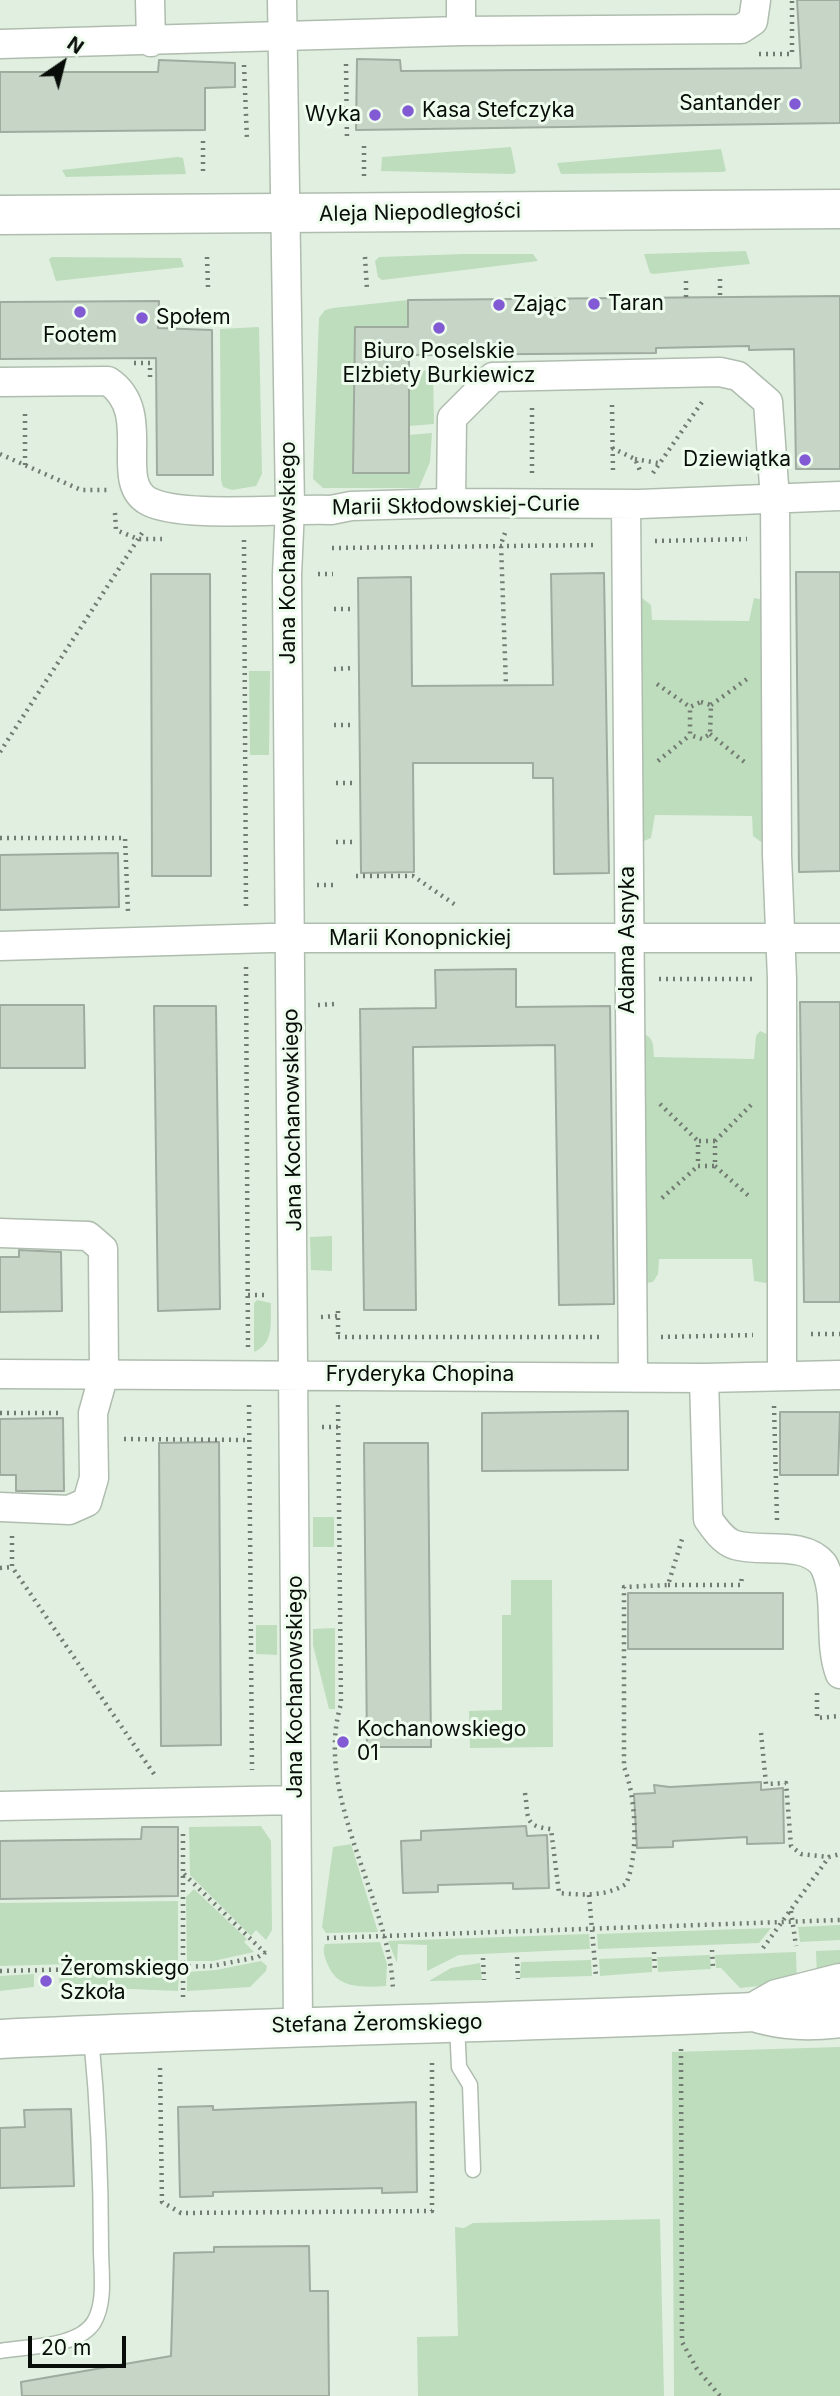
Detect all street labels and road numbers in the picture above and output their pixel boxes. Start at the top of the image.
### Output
street label: Aleja Niepodległości [319,199,521,227]
street label: Jana Kochanowskiego [276,441,302,665]
street label: Marii Skłodowskiej-Curie [332,491,580,521]
street label: Adama Asnyka [615,866,641,1014]
street label: Marii Konopnickiej [329,926,511,952]
street label: Jana Kochanowskiego [278,1008,308,1232]
street label: Fryderyka Chopina [326,1362,514,1388]
street label: Jana Kochanowskiego [283,1575,309,1799]
street label: Stefana Żeromskiego [271,2010,483,2038]

